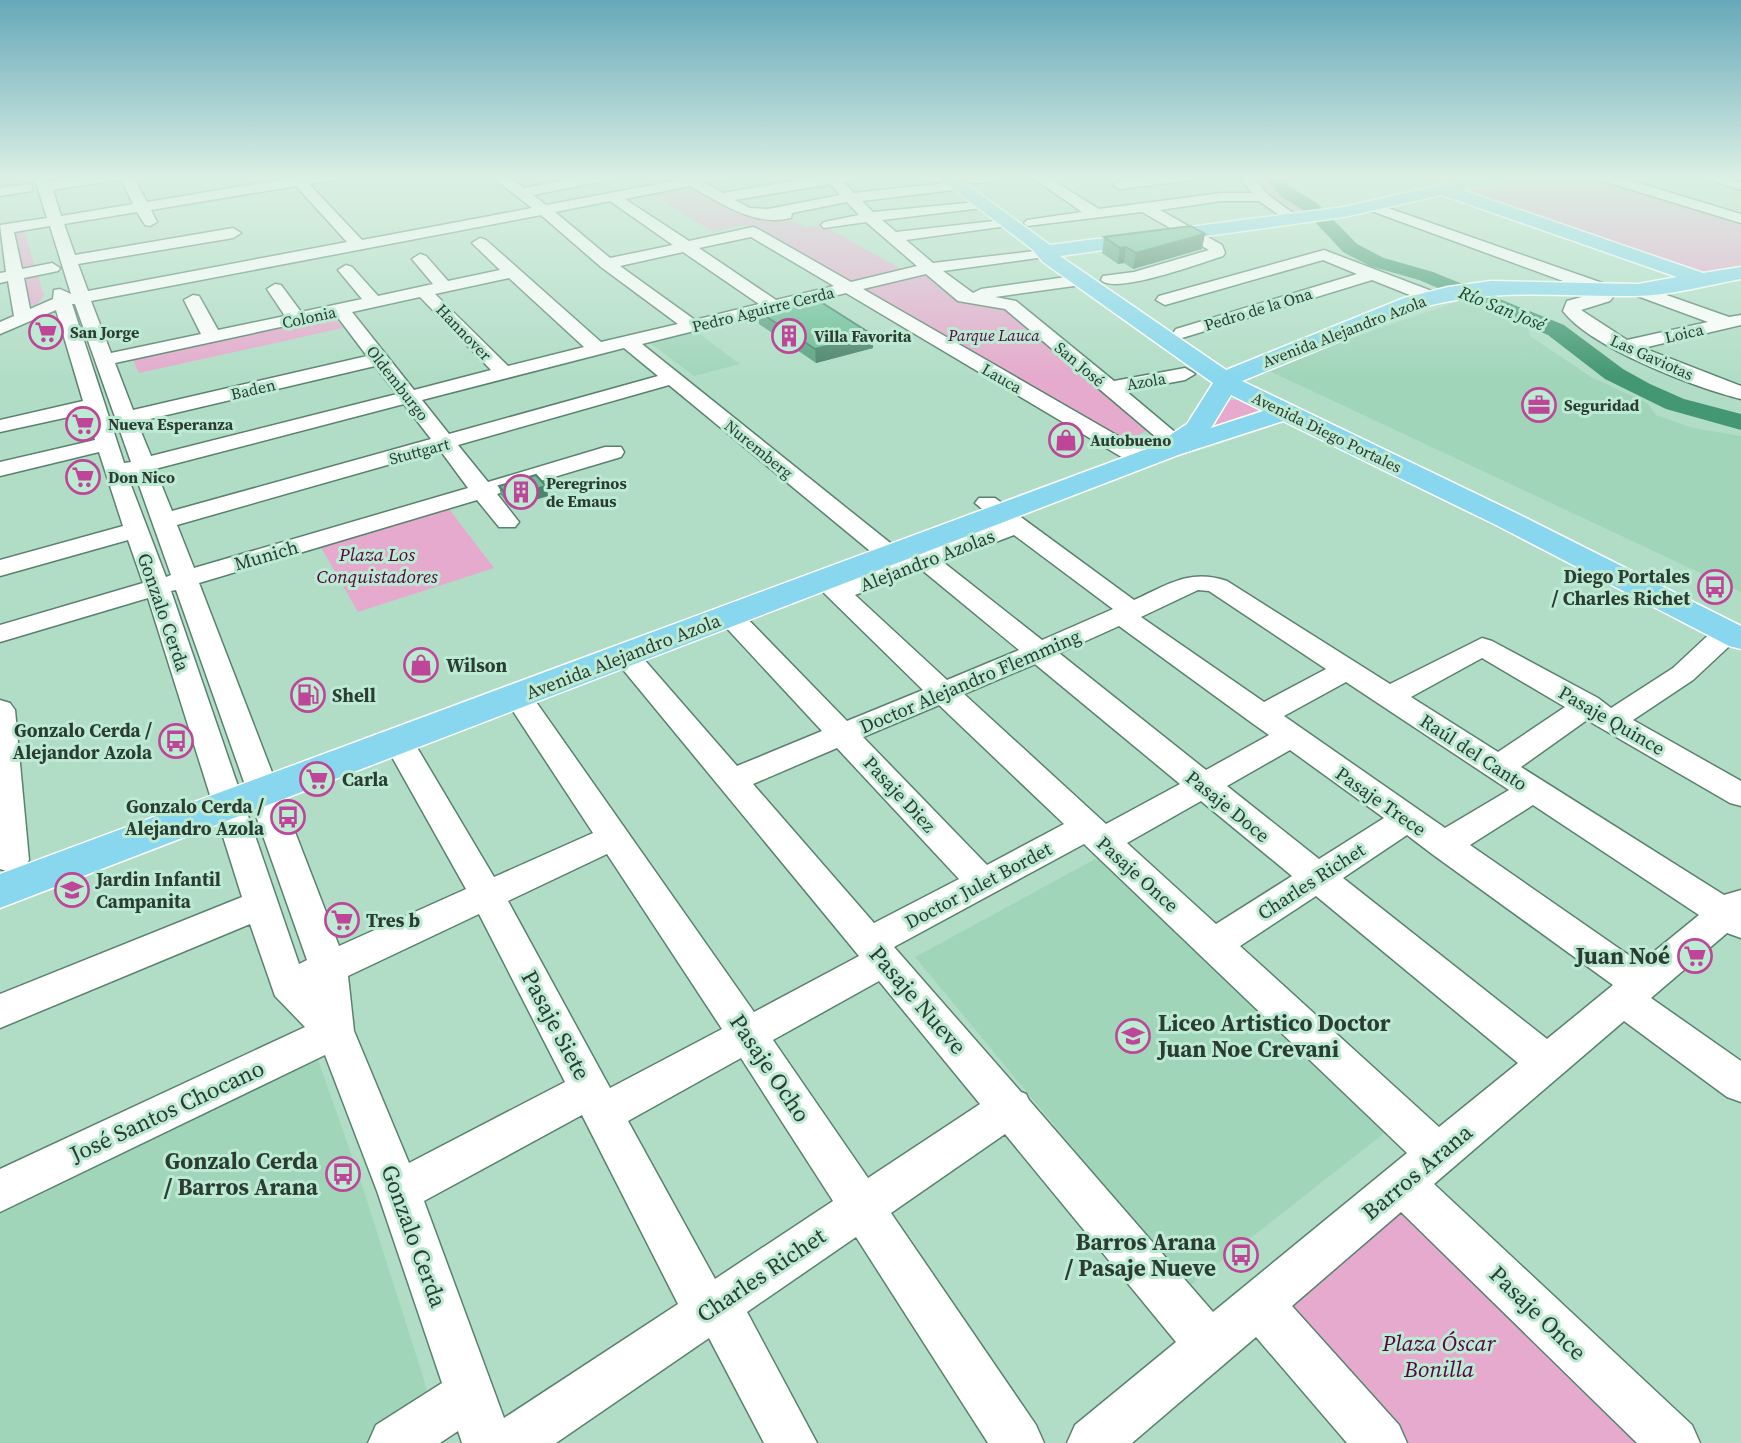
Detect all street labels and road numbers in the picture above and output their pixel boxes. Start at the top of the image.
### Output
street label: Pedro Aguirre Cerda [690,281,837,337]
street label: Pedro de la Ona [1201,282,1316,336]
street label: Avenida Alejandro Azola [1259,289,1430,372]
street label: Hannover [431,299,497,365]
street label: Colonia [280,300,339,333]
street label: Loica [1663,318,1706,348]
street label: Las Gaviotas [1607,329,1697,385]
street label: San José [1050,337,1110,391]
street label: Oldemburgo [362,341,434,425]
street label: Lauca [978,358,1027,399]
street label: Azola [1125,367,1168,395]
street label: Baden [229,373,278,405]
street label: Avenida Diego Portales [1249,386,1406,478]
street label: Nuremberg [720,415,798,483]
street label: Stuttgart [386,432,452,470]
street label: Alejandro Azolas [856,522,998,598]
street label: Munich [231,533,301,577]
street label: Gonzalo Cerda [132,549,197,675]
street label: Avenida Alejandro Azola [522,607,724,705]
street label: Doctor Alejandro Flemming [856,623,1085,739]
street label: Pasaje Quince [1554,679,1670,761]
street label: Raúl del Canto [1415,708,1533,796]
street label: Pasaje Diez [858,750,942,838]
street label: Pasaje Trece [1330,760,1432,842]
street label: Pasaje Doce [1181,764,1275,848]
street label: Pasaje Once [1091,830,1185,918]
street label: Doctor Julet Bordet [900,835,1057,935]
street label: Charles Richet [1252,836,1370,925]
street label: Pasaje Nueve [862,939,974,1061]
street label: Pasaje Siete [514,965,598,1085]
street label: Pasaje Ocho [722,1008,818,1128]
street label: José Santos Chocano [64,1052,269,1170]
street label: Barros Arana [1355,1116,1479,1228]
street label: Gonzalo Cerda [373,1160,455,1312]
street label: Charles Richet [690,1220,832,1330]
street label: Pasaje Once [1482,1259,1594,1367]

